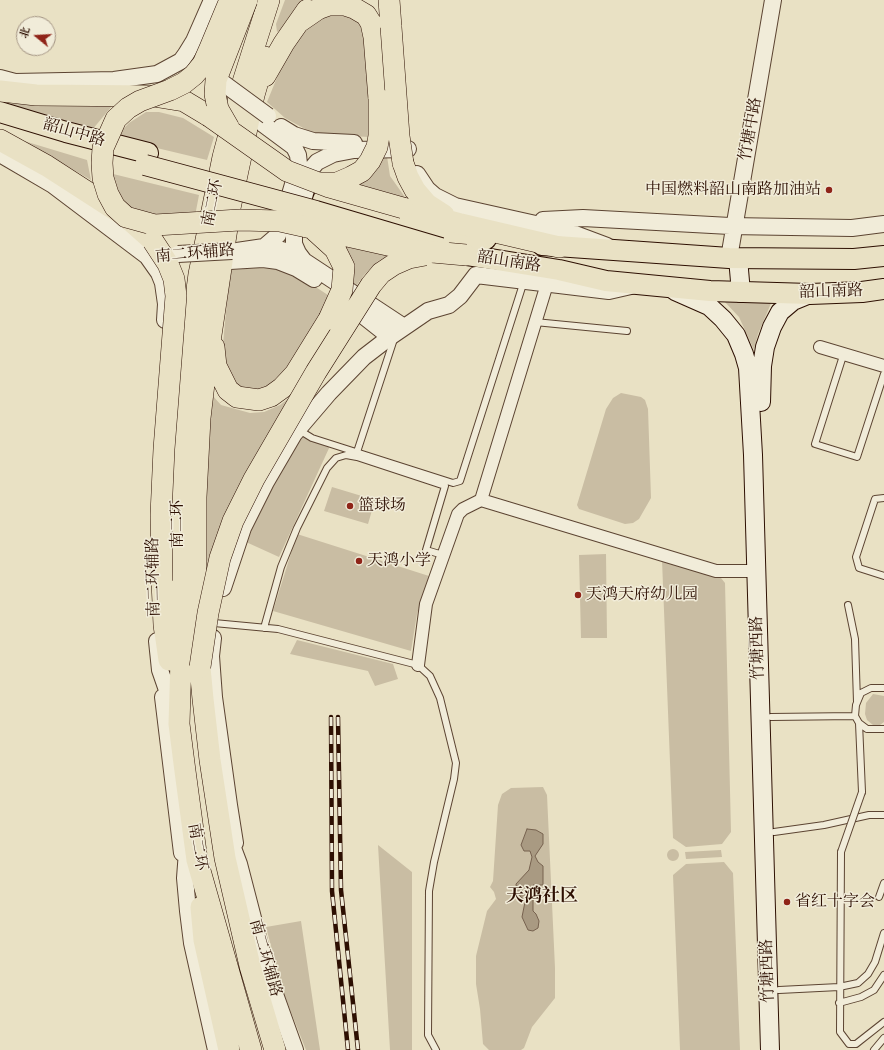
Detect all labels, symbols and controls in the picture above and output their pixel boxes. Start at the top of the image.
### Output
north arrow [16,16,56,56]
text: 北 [17,25,33,40]
street label: 竹塘中路 [736,96,766,162]
street label: 韶山中路 [41,115,107,151]
street label: 南二环 [199,178,227,228]
place label: 中国燃料韶山南路加油站 [645,180,821,200]
marker: 中国燃料韶山南路加油站 [824,185,834,195]
street label: 南二环辅路 [154,241,236,267]
street label: 韶山南路 [476,248,542,276]
street label: 韶山南路 [799,281,863,303]
place label: 篮球场 [358,496,406,516]
street label: 南二环 [168,500,188,548]
marker: 篮球场 [345,501,355,511]
street label: 南二环辅路 [144,537,164,617]
place label: 天鸿小学 [367,551,431,571]
marker: 天鸿小学 [354,556,364,566]
place label: 天鸿天府幼儿园 [586,585,698,605]
marker: 天鸿天府幼儿园 [573,590,583,600]
street label: 竹塘西路 [747,616,769,680]
street label: 南二环 [183,822,211,872]
district label: 天鸿社区 [506,886,578,908]
place label: 省红十字会 [795,892,875,912]
marker: 省红十字会 [782,897,792,907]
street label: 南二环辅路 [245,917,285,999]
street label: 竹塘西路 [757,939,779,1003]

